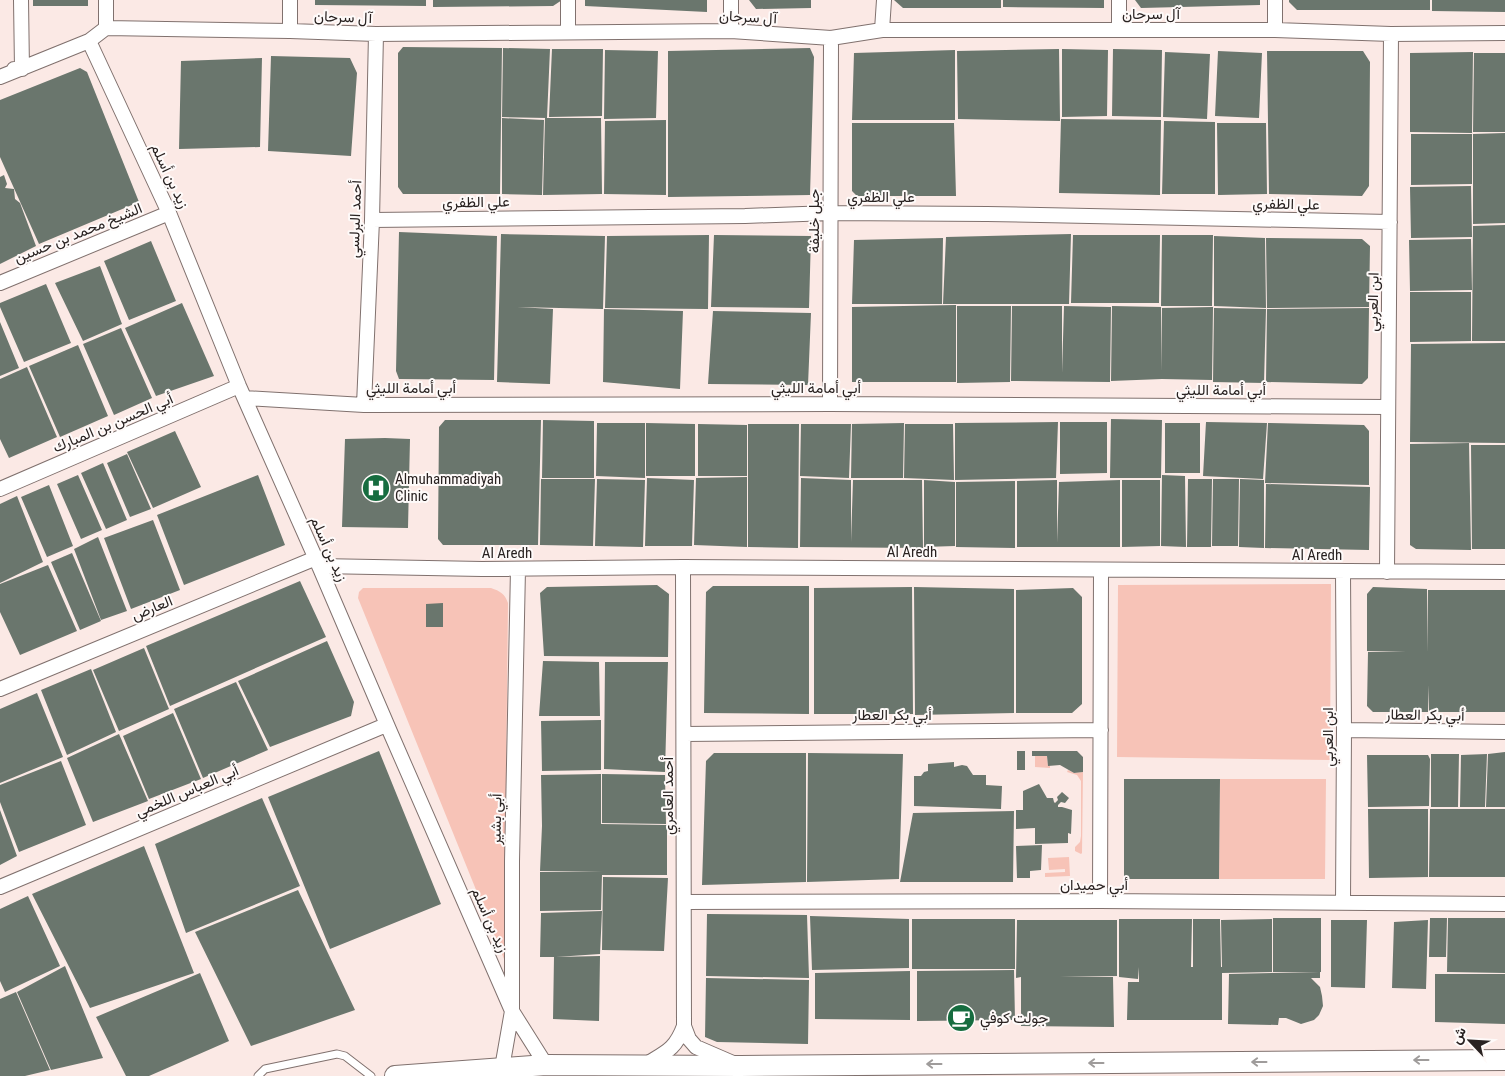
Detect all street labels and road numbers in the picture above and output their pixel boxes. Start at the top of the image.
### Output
street label: آل سرحان [1122,5,1182,23]
street label: آل سرحان [719,6,779,28]
street label: آل سرحان [314,7,374,27]
street label: زيد بن أسلم [146,141,193,212]
street label: أحمد البرلسي [345,179,369,258]
street label: علي الظفري [847,188,915,210]
street label: جبل خليفة [805,189,823,253]
street label: علي الظفري [442,192,510,216]
street label: علي الظفري [1252,194,1320,218]
street label: الشيخ محمد بن حسين [11,199,146,269]
street label: ابن العربي [1363,272,1387,332]
street label: أبي أمامة الليثي [366,379,457,401]
street label: أبي أمامة الليثي [771,379,862,401]
street label: أبي أمامة الليثي [1176,381,1267,403]
street label: أبي الحسن بن المبارك [50,389,178,460]
street label: زيد بن أسلم [306,514,351,585]
street label: Al Aredh [887,543,937,561]
street label: Al Aredh [482,544,532,562]
street label: Al Aredh [1292,546,1342,564]
street label: العارض [129,592,176,625]
street label: أبي بكر العطار [1384,705,1465,729]
street label: أبي بكر العطار [851,706,932,728]
street label: ابن العربي [1319,707,1341,767]
street label: أحمد العامري [659,756,681,835]
street label: أبي العباس اللخمي [133,761,243,825]
street label: أبي بشير [487,793,509,846]
street label: أبي حميدان [1060,876,1129,898]
street label: زيد بن أسلم [467,885,512,956]

